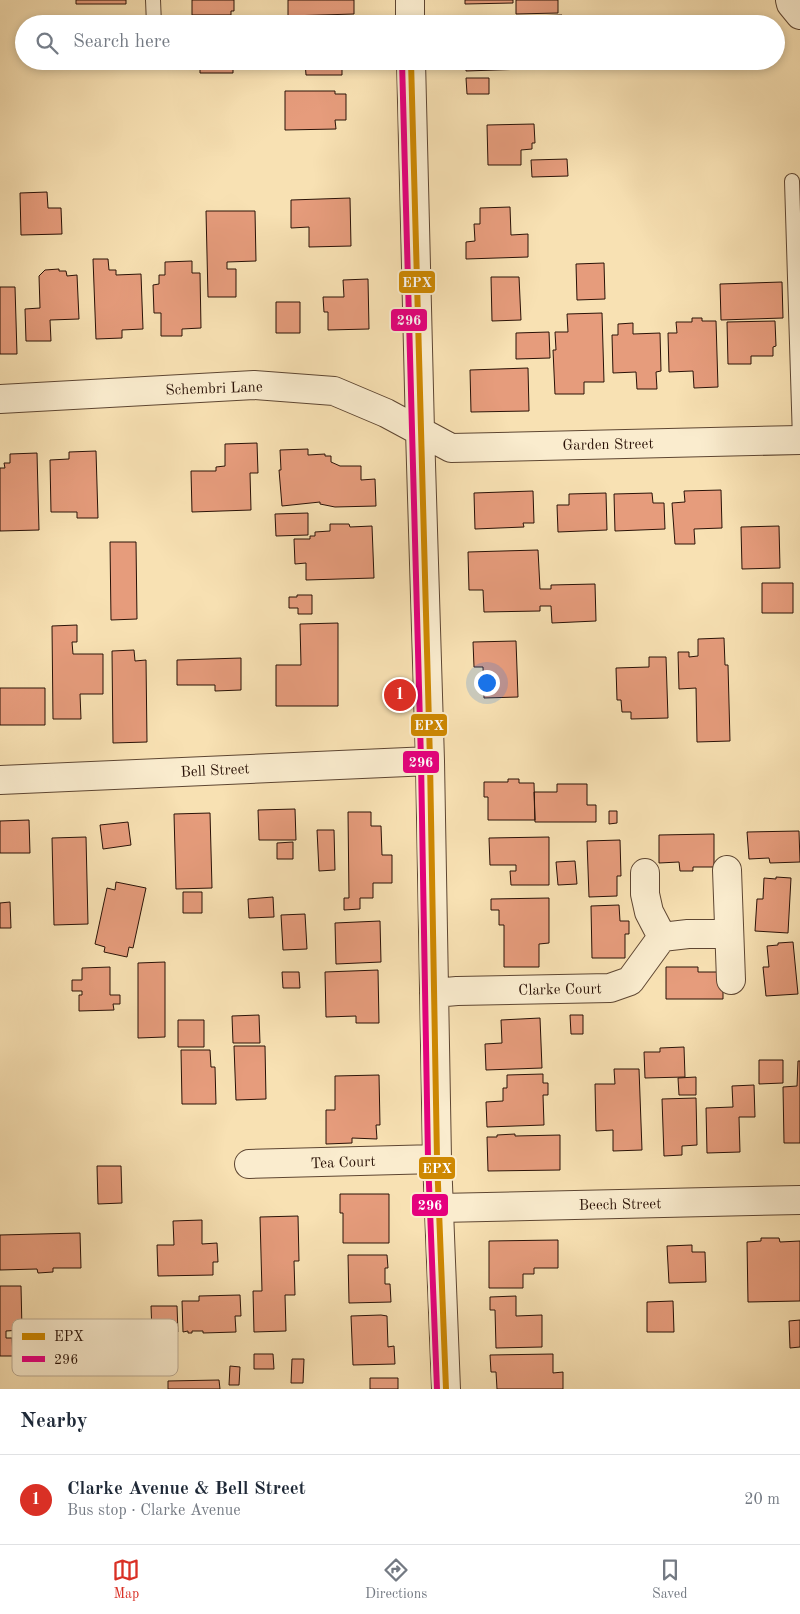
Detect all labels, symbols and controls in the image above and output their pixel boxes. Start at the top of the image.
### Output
search box [15,15,785,70]
icon: search [33,29,61,57]
text: Search here [73,33,170,52]
line badge: EPX [398,270,436,294]
text: EPX [402,276,432,290]
line badge: 296 [390,308,428,332]
text: 296 [397,314,421,328]
street label: Schembri Lane [165,380,263,399]
street label: Garden Street [562,437,654,454]
your location [474,670,500,696]
pin: 1 [384,676,416,714]
line badge: EPX [410,713,448,737]
text: EPX [414,719,444,733]
line badge: 296 [402,750,440,774]
text: 296 [409,756,433,770]
street label: Bell Street [180,762,250,781]
street label: Clarke Court [518,982,602,999]
street label: Tea Court [310,1155,376,1172]
line badge: EPX [418,1156,456,1180]
text: EPX [422,1162,452,1176]
line badge: 296 [411,1193,449,1217]
street label: Beech Street [578,1197,662,1214]
text: 296 [418,1199,442,1213]
legend [12,1319,178,1376]
text: EPX [54,1330,84,1344]
text: 296 [54,1353,78,1367]
text: Nearby [20,1411,88,1432]
text: Clarke Avenue & Bell Street [67,1480,306,1499]
text: 1 [31,1492,41,1508]
text: 20 m [744,1492,780,1508]
text: Bus stop · Clarke Avenue [67,1503,241,1519]
tab: Map [112,1556,140,1603]
tab: Directions [365,1556,427,1603]
tab: Saved [652,1556,688,1603]

